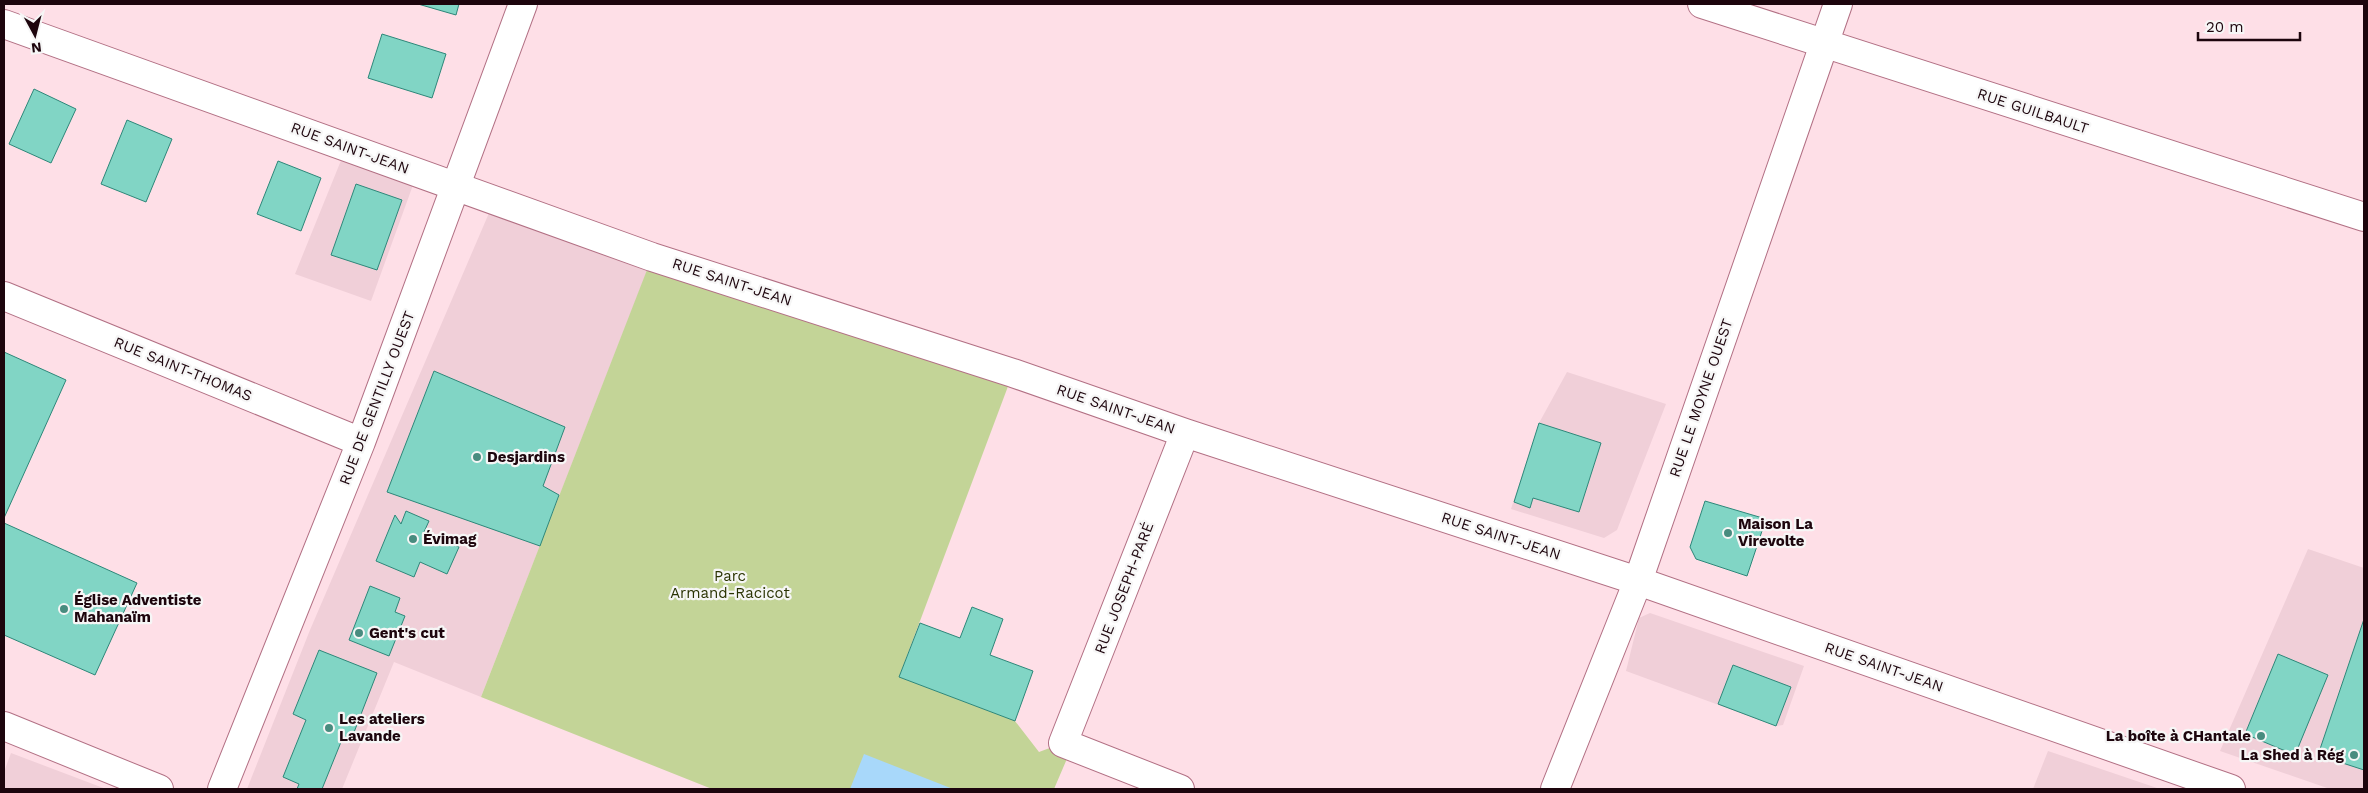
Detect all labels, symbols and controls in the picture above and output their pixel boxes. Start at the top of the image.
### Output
north arrow [10,10,60,60]
scale bar [2198,10,2300,42]
text: 20 m [2206,18,2244,36]
text: N [30,39,43,56]
street label: RUE GUILBAULT [1975,85,2091,137]
street label: RUE SAINT-JEAN [288,118,412,178]
street label: RUE SAINT-JEAN [670,254,794,310]
street label: RUE DE GENTILLY OUEST [336,309,418,487]
street label: RUE LE MOYNE OUEST [1665,316,1737,480]
street label: RUE SAINT-THOMAS [111,333,255,405]
street label: RUE SAINT-JEAN [1054,380,1178,438]
place label: Desjardins [487,448,565,466]
marker: Desjardins [471,451,483,463]
street label: RUE SAINT-JEAN [1439,508,1563,564]
place label: Maison La Virevolte [1738,515,1813,550]
street label: RUE JOSEPH-PARÉ [1091,520,1157,656]
marker: Maison La Virevolte [1722,527,1734,539]
place label: Évimag [423,530,477,548]
marker: Évimag [407,533,419,545]
park label: Parc Armand-Racicot [670,567,790,602]
place label: Église Adventiste Mahanaïm [74,591,202,626]
marker: Église Adventiste Mahanaïm [58,603,70,615]
place label: Gent's cut [369,624,445,642]
marker: Gent's cut [353,627,365,639]
street label: RUE SAINT-JEAN [1822,638,1946,696]
place label: Les ateliers Lavande [339,710,425,745]
marker: Les ateliers Lavande [323,722,335,734]
place label: La boîte à CHantale [2106,727,2251,745]
marker: La boîte à CHantale [2255,730,2267,742]
place label: La Shed à Rég [2241,746,2345,764]
marker: La Shed à Rég [2348,749,2360,761]

